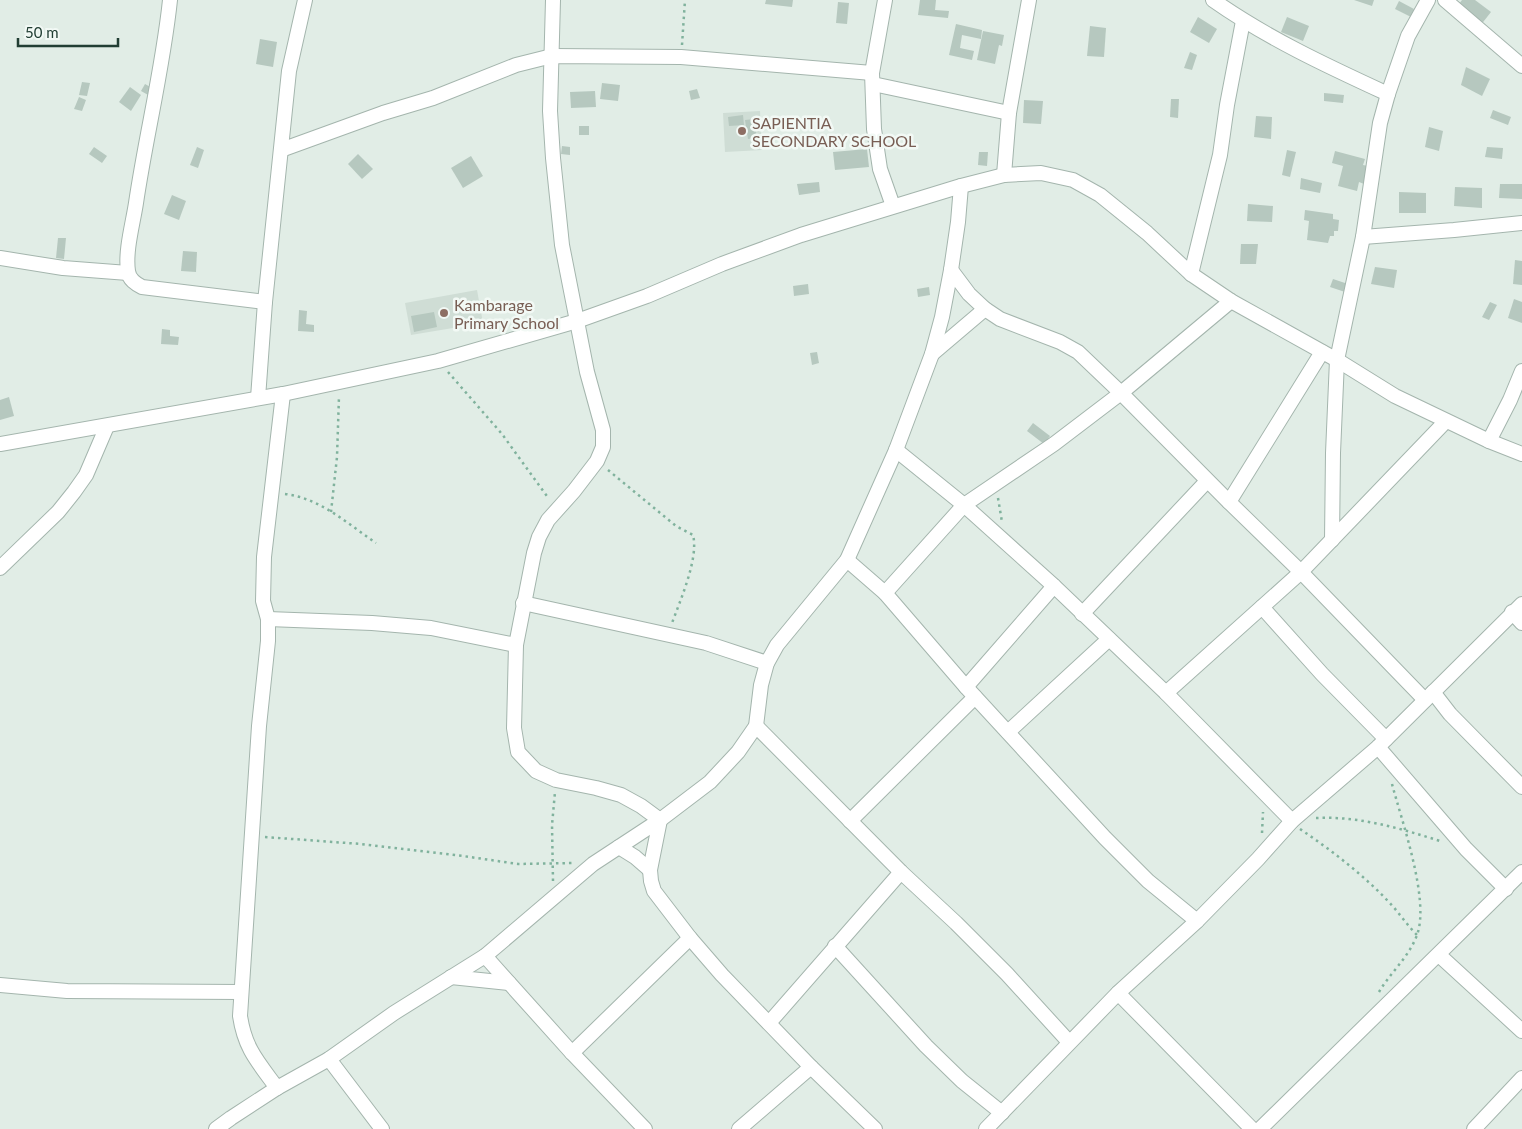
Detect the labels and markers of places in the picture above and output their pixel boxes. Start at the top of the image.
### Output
place label: SAPIENTIA SECONDARY SCHOOL [752,113,916,150]
marker: SAPIENTIA SECONDARY SCHOOL [736,125,748,137]
place label: Kambarage Primary School [454,295,559,332]
marker: Kambarage Primary School [438,307,450,319]

